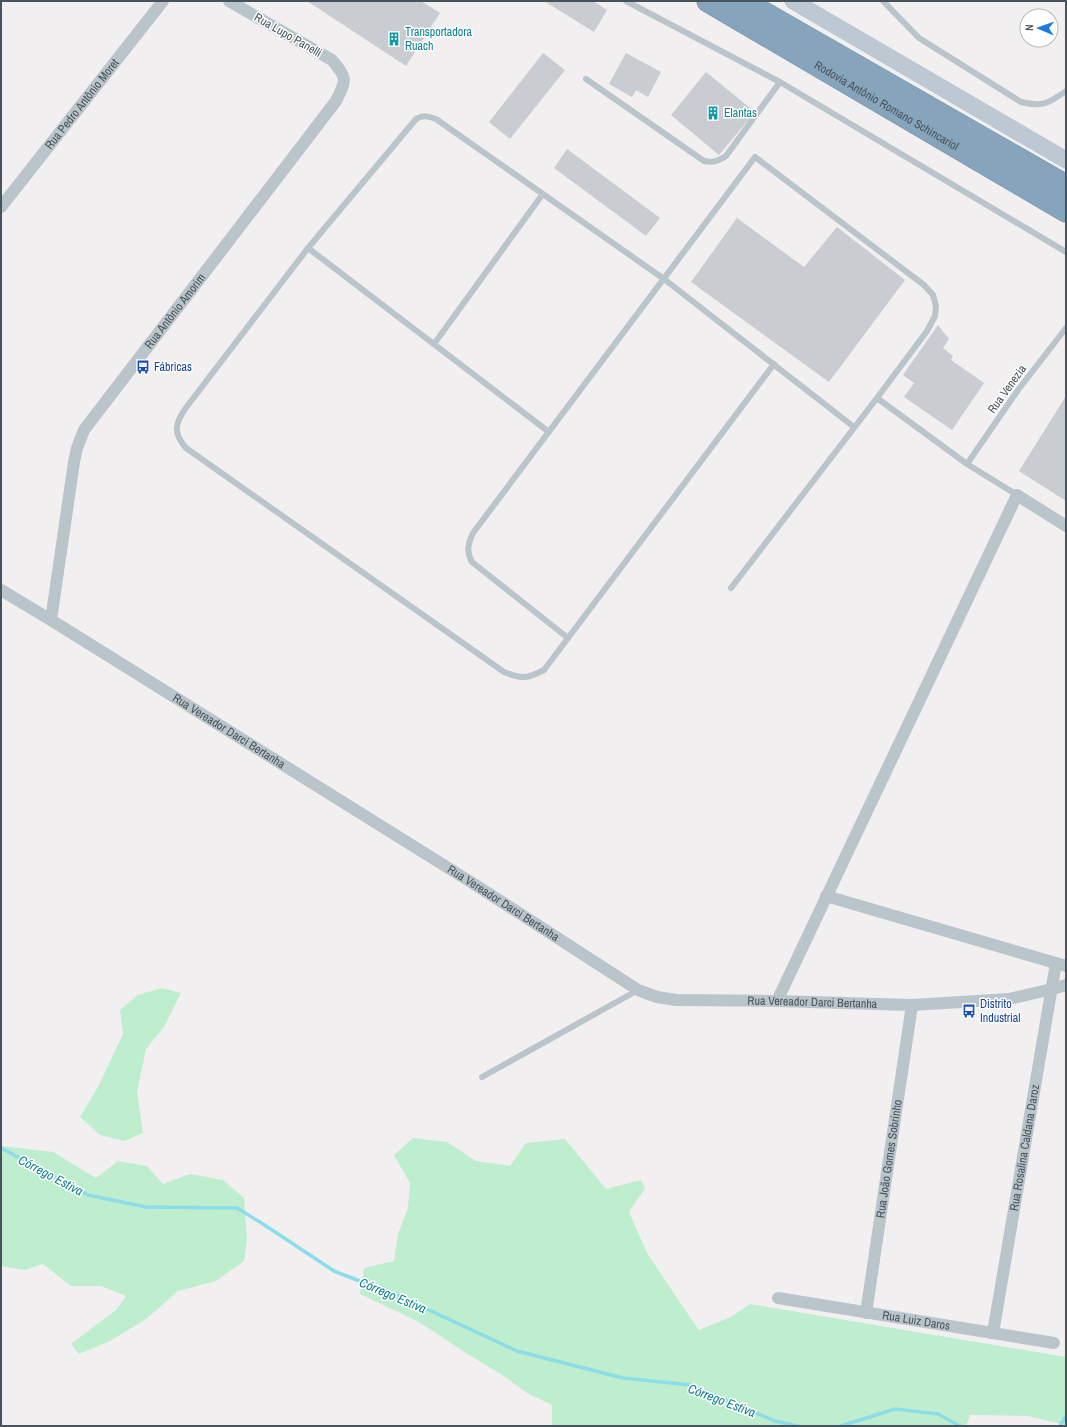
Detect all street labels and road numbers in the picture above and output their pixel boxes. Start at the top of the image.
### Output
street label: Rua Lupo Panelli [251,9,325,61]
street label: Rua Pedro Antônio Moret [41,55,123,153]
street label: Rodovia Antônio Romano Schincariol [811,57,962,154]
street label: Rua Antônio Amorim [141,270,209,352]
street label: Rua Venezia [984,361,1030,417]
street label: Rua Vereador Darci Bertanha [170,690,289,772]
street label: Rua Vereador Darci Bertanha [444,861,563,945]
street label: Rua Vereador Darci Bertanha [747,993,878,1012]
street label: Rua Rosalina Caldana Daroz [1006,1083,1043,1212]
street label: Rua João Gomes Sobrinho [872,1098,906,1219]
street label: Rua Luiz Daros [881,1307,951,1334]

